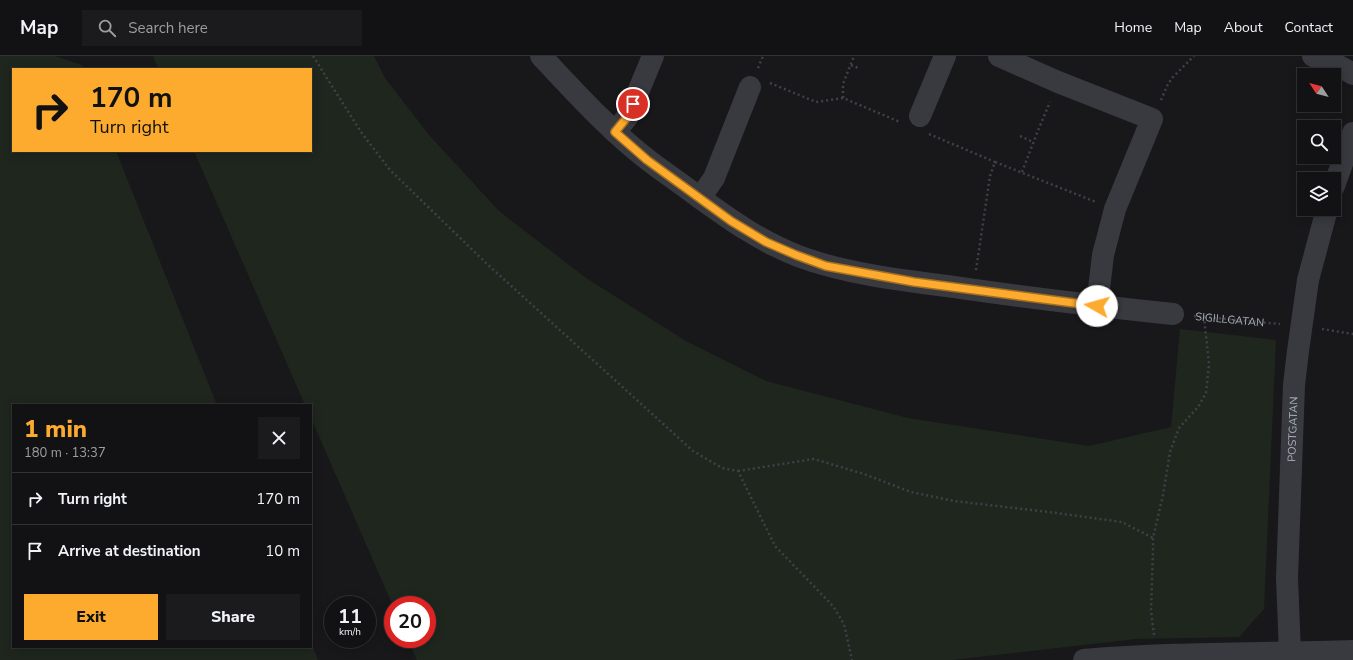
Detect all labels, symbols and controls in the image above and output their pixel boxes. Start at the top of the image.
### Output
search box [82,10,362,46]
text: Map [20,15,58,41]
icon: search [96,17,118,39]
text: Search here [128,18,208,38]
text: Home [1114,18,1152,37]
text: Map [1174,18,1202,37]
text: About [1224,18,1263,37]
text: Contact [1285,18,1333,37]
north arrow [1297,68,1341,112]
map controls [1297,68,1341,216]
text: 170 m [90,79,173,117]
icon: right [24,84,76,136]
pin [616,87,650,121]
icon: arrive [622,93,644,115]
text: Turn right [90,115,169,139]
button: search [1297,120,1341,164]
button: layers [1297,172,1341,216]
position arrow [1076,285,1118,327]
street label: SIGILLGATAN [1195,309,1265,331]
street label: POSTGATAN [1284,396,1302,462]
text: 1 min [24,413,87,445]
button: close [258,417,300,459]
text: 180 m · 13:37 [24,444,106,462]
icon: right [24,488,46,510]
text: Turn right [58,489,127,509]
text: 170 m [256,489,300,509]
icon: arrive [24,540,46,562]
text: Arrive at destination [58,541,201,561]
text: 10 m [265,541,300,561]
button: Exit [24,594,158,640]
button: Share [166,594,300,640]
speed limit sign: 20 [384,596,436,648]
text: 11 [338,603,362,630]
text: km/h [339,625,361,639]

